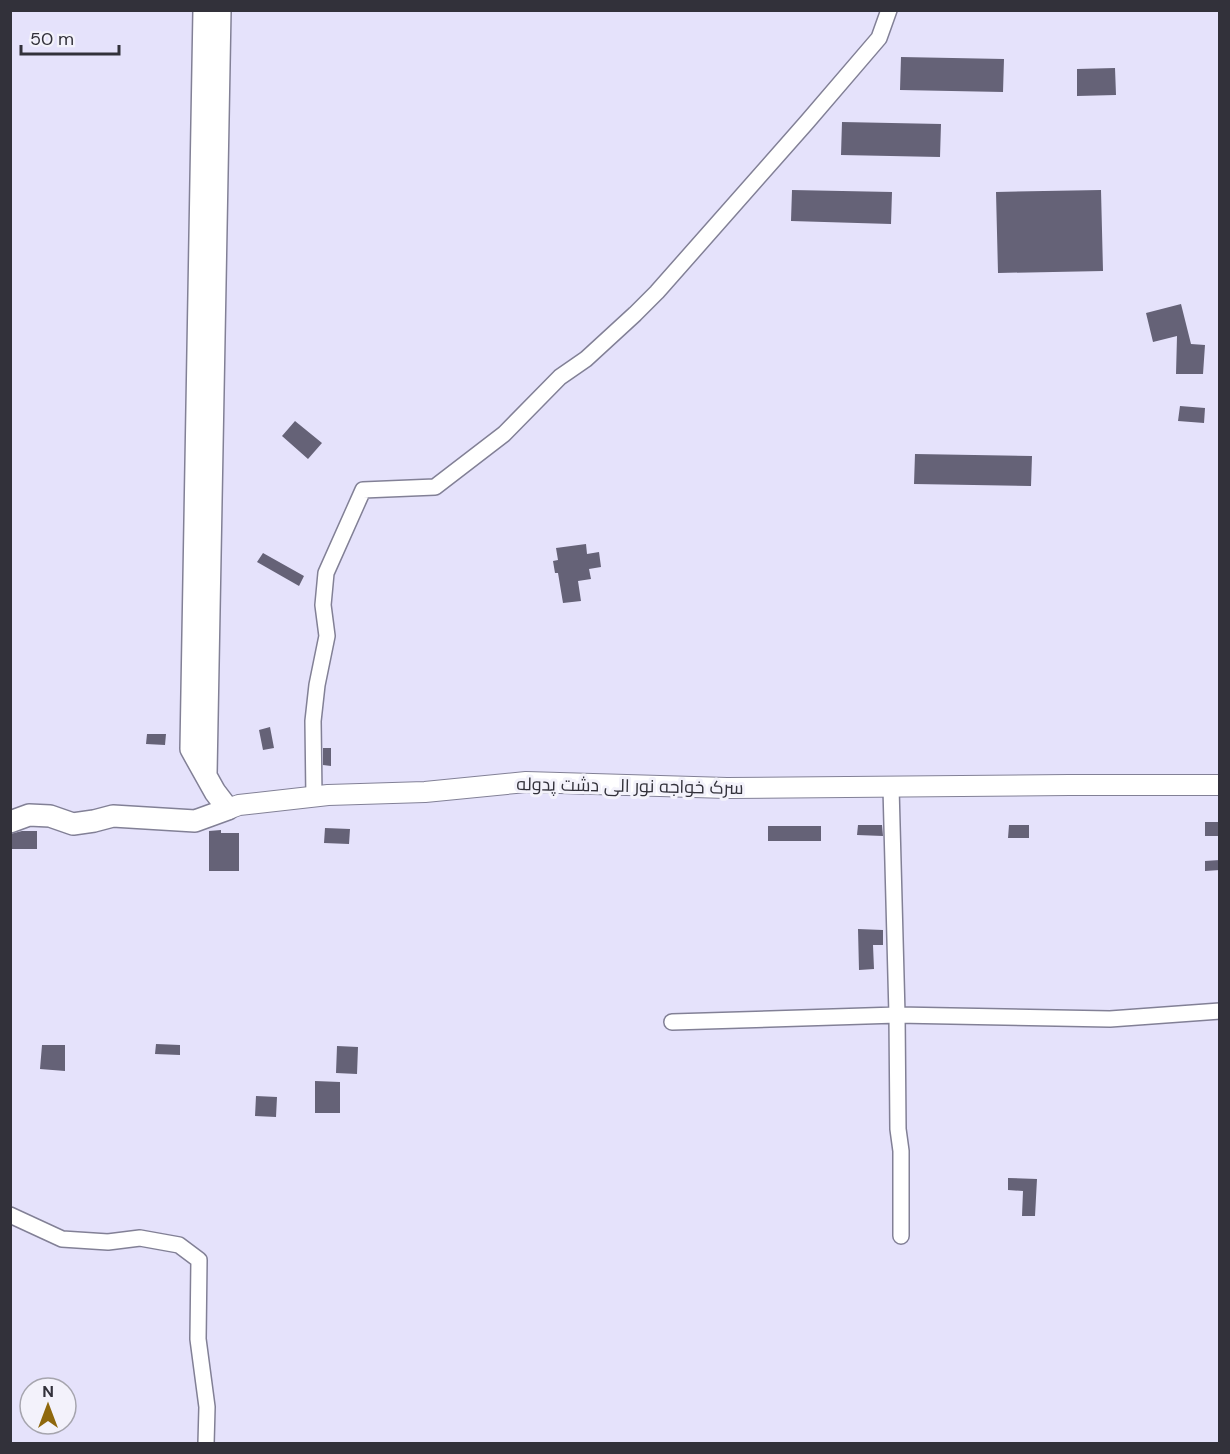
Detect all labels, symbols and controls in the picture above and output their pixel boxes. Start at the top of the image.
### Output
scale bar [21,18,118,56]
text: 50 m [30,27,74,51]
street label: سرک خواجه نور الی دشت پدوله [516,772,744,800]
north arrow [18,1376,78,1436]
text: N [42,1381,54,1402]

